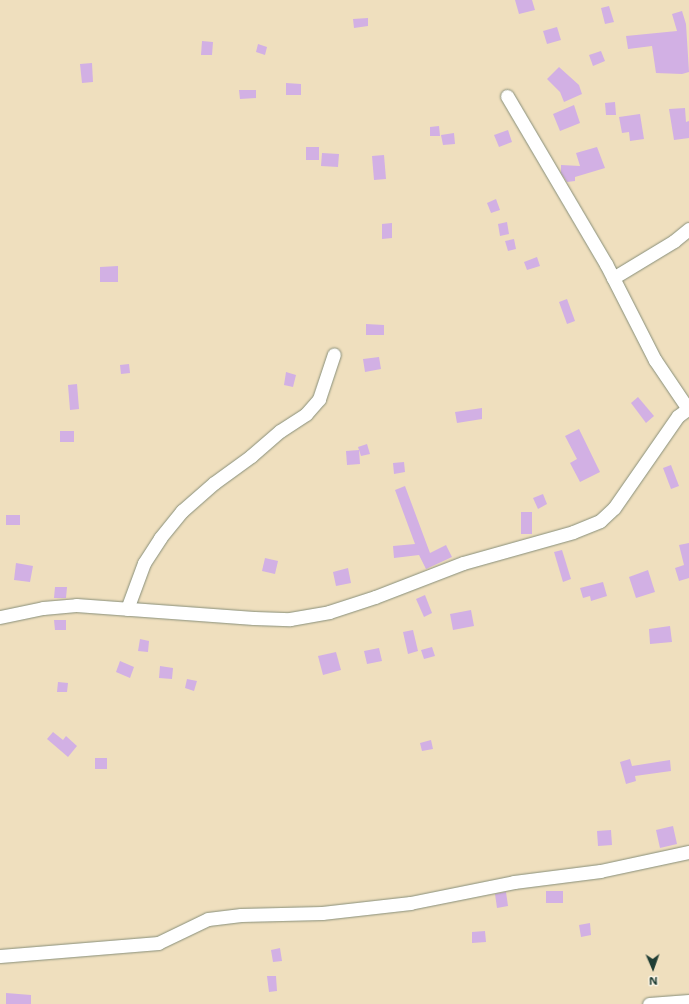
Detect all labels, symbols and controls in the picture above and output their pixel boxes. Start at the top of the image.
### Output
north arrow [633,948,673,988]
text: N [649,973,658,988]

